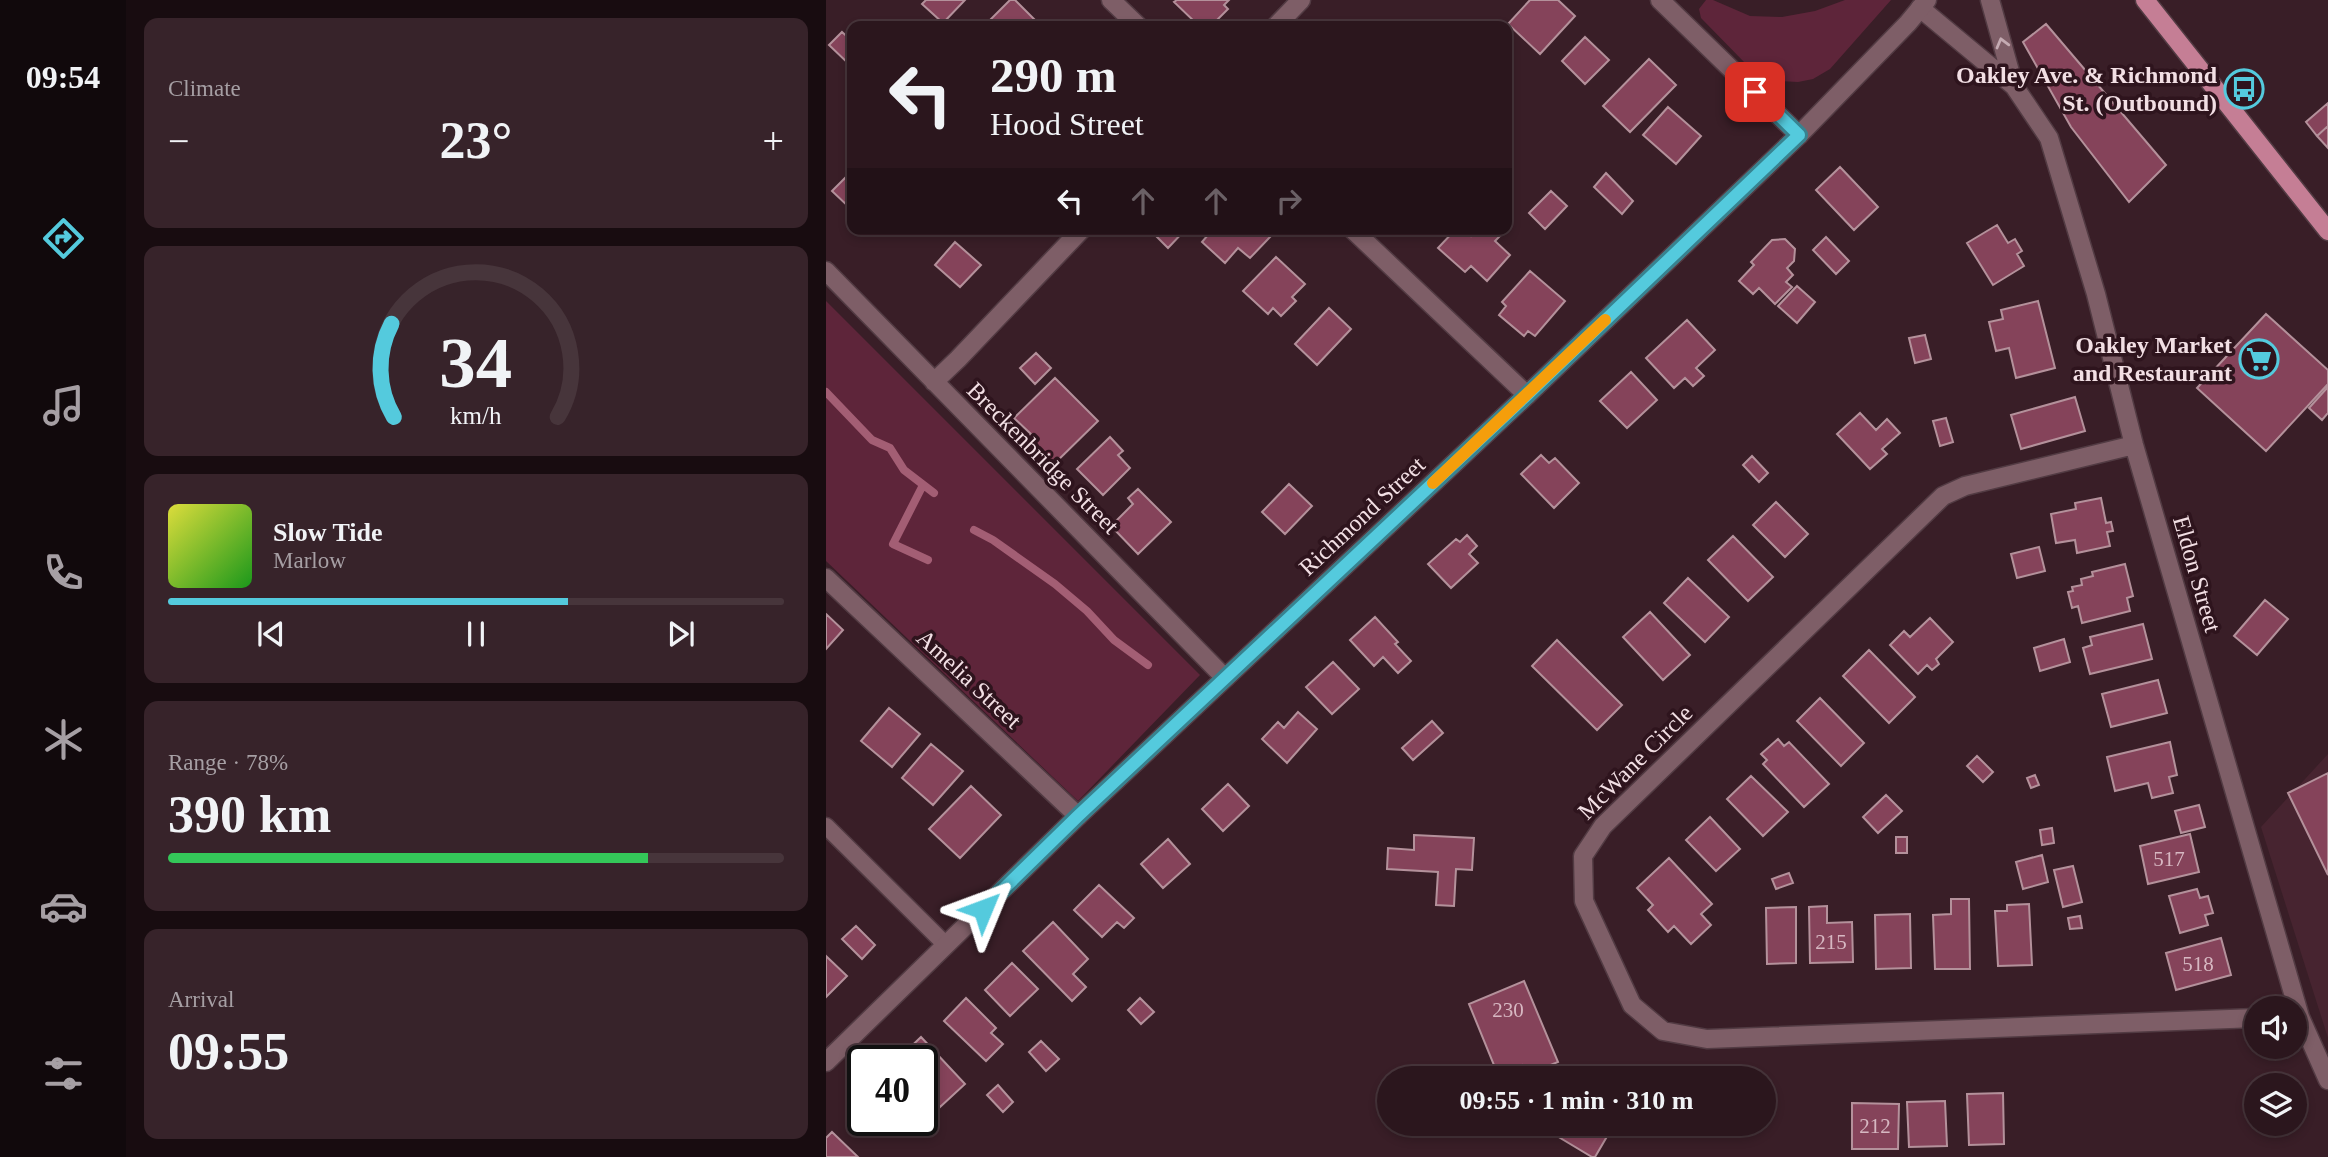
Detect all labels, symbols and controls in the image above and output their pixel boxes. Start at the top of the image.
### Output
one-way arrow [1996,37,2010,49]
text: 290 m [990,48,1117,103]
icon: left [875,49,966,140]
text: 09:54 [26,59,100,95]
pin [1725,62,1785,122]
place label: Oakley Ave. & Richmond St. (Outbound) [1956,62,2218,116]
bus stop icon: Oakley Ave. & Richmond St. (Outbound) [2223,68,2265,110]
icon: arrive [1736,73,1774,111]
text: Climate [168,76,241,101]
text: Hood Street [990,106,1144,142]
text: 23° [440,112,512,169]
text: − [168,120,189,162]
text: + [763,120,784,162]
icon: left [1051,182,1089,220]
icon: ahead [1124,182,1162,220]
icon: ahead [1197,182,1235,220]
icon: right [1270,182,1308,220]
icon: directions [39,214,88,263]
text: 34 [440,322,512,403]
place label: Oakley Market and Restaurant [2073,332,2232,386]
supermarket icon: Oakley Market and Restaurant [2238,338,2280,380]
street label: Breckenbridge Street [962,377,1124,539]
icon: music [39,381,88,430]
text: km/h [450,401,502,428]
street label: Richmond Street [1294,451,1430,581]
street label: Eldon Street [2168,513,2226,635]
text: Slow Tide [273,518,383,547]
icon: phone [39,548,88,597]
text: Marlow [273,548,346,573]
icon: previous [252,615,290,653]
icon: pause [457,615,495,653]
icon: next [662,615,700,653]
street label: Amelia Street [912,624,1027,734]
street label: McWane Circle [1573,700,1697,824]
icon: climate [39,715,88,764]
text: Range · 78% [168,750,288,775]
text: 390 km [168,786,331,843]
house number: 517 [2153,847,2185,871]
position arrow [946,872,1020,946]
icon: car [39,882,88,931]
house number: 215 [1815,930,1847,954]
house number: 518 [2182,952,2214,976]
text: Arrival [168,987,234,1012]
map controls [2244,996,2307,1136]
button: sound [2244,996,2307,1059]
house number: 230 [1492,998,1524,1022]
text: 09:55 [168,1023,289,1080]
speed limit sign: 40 [847,1045,938,1136]
icon: filters [39,1049,88,1098]
button: layers [2244,1073,2307,1136]
text: 09:55 · 1 min · 310 m [1460,1086,1694,1115]
house number: 212 [1859,1114,1891,1138]

